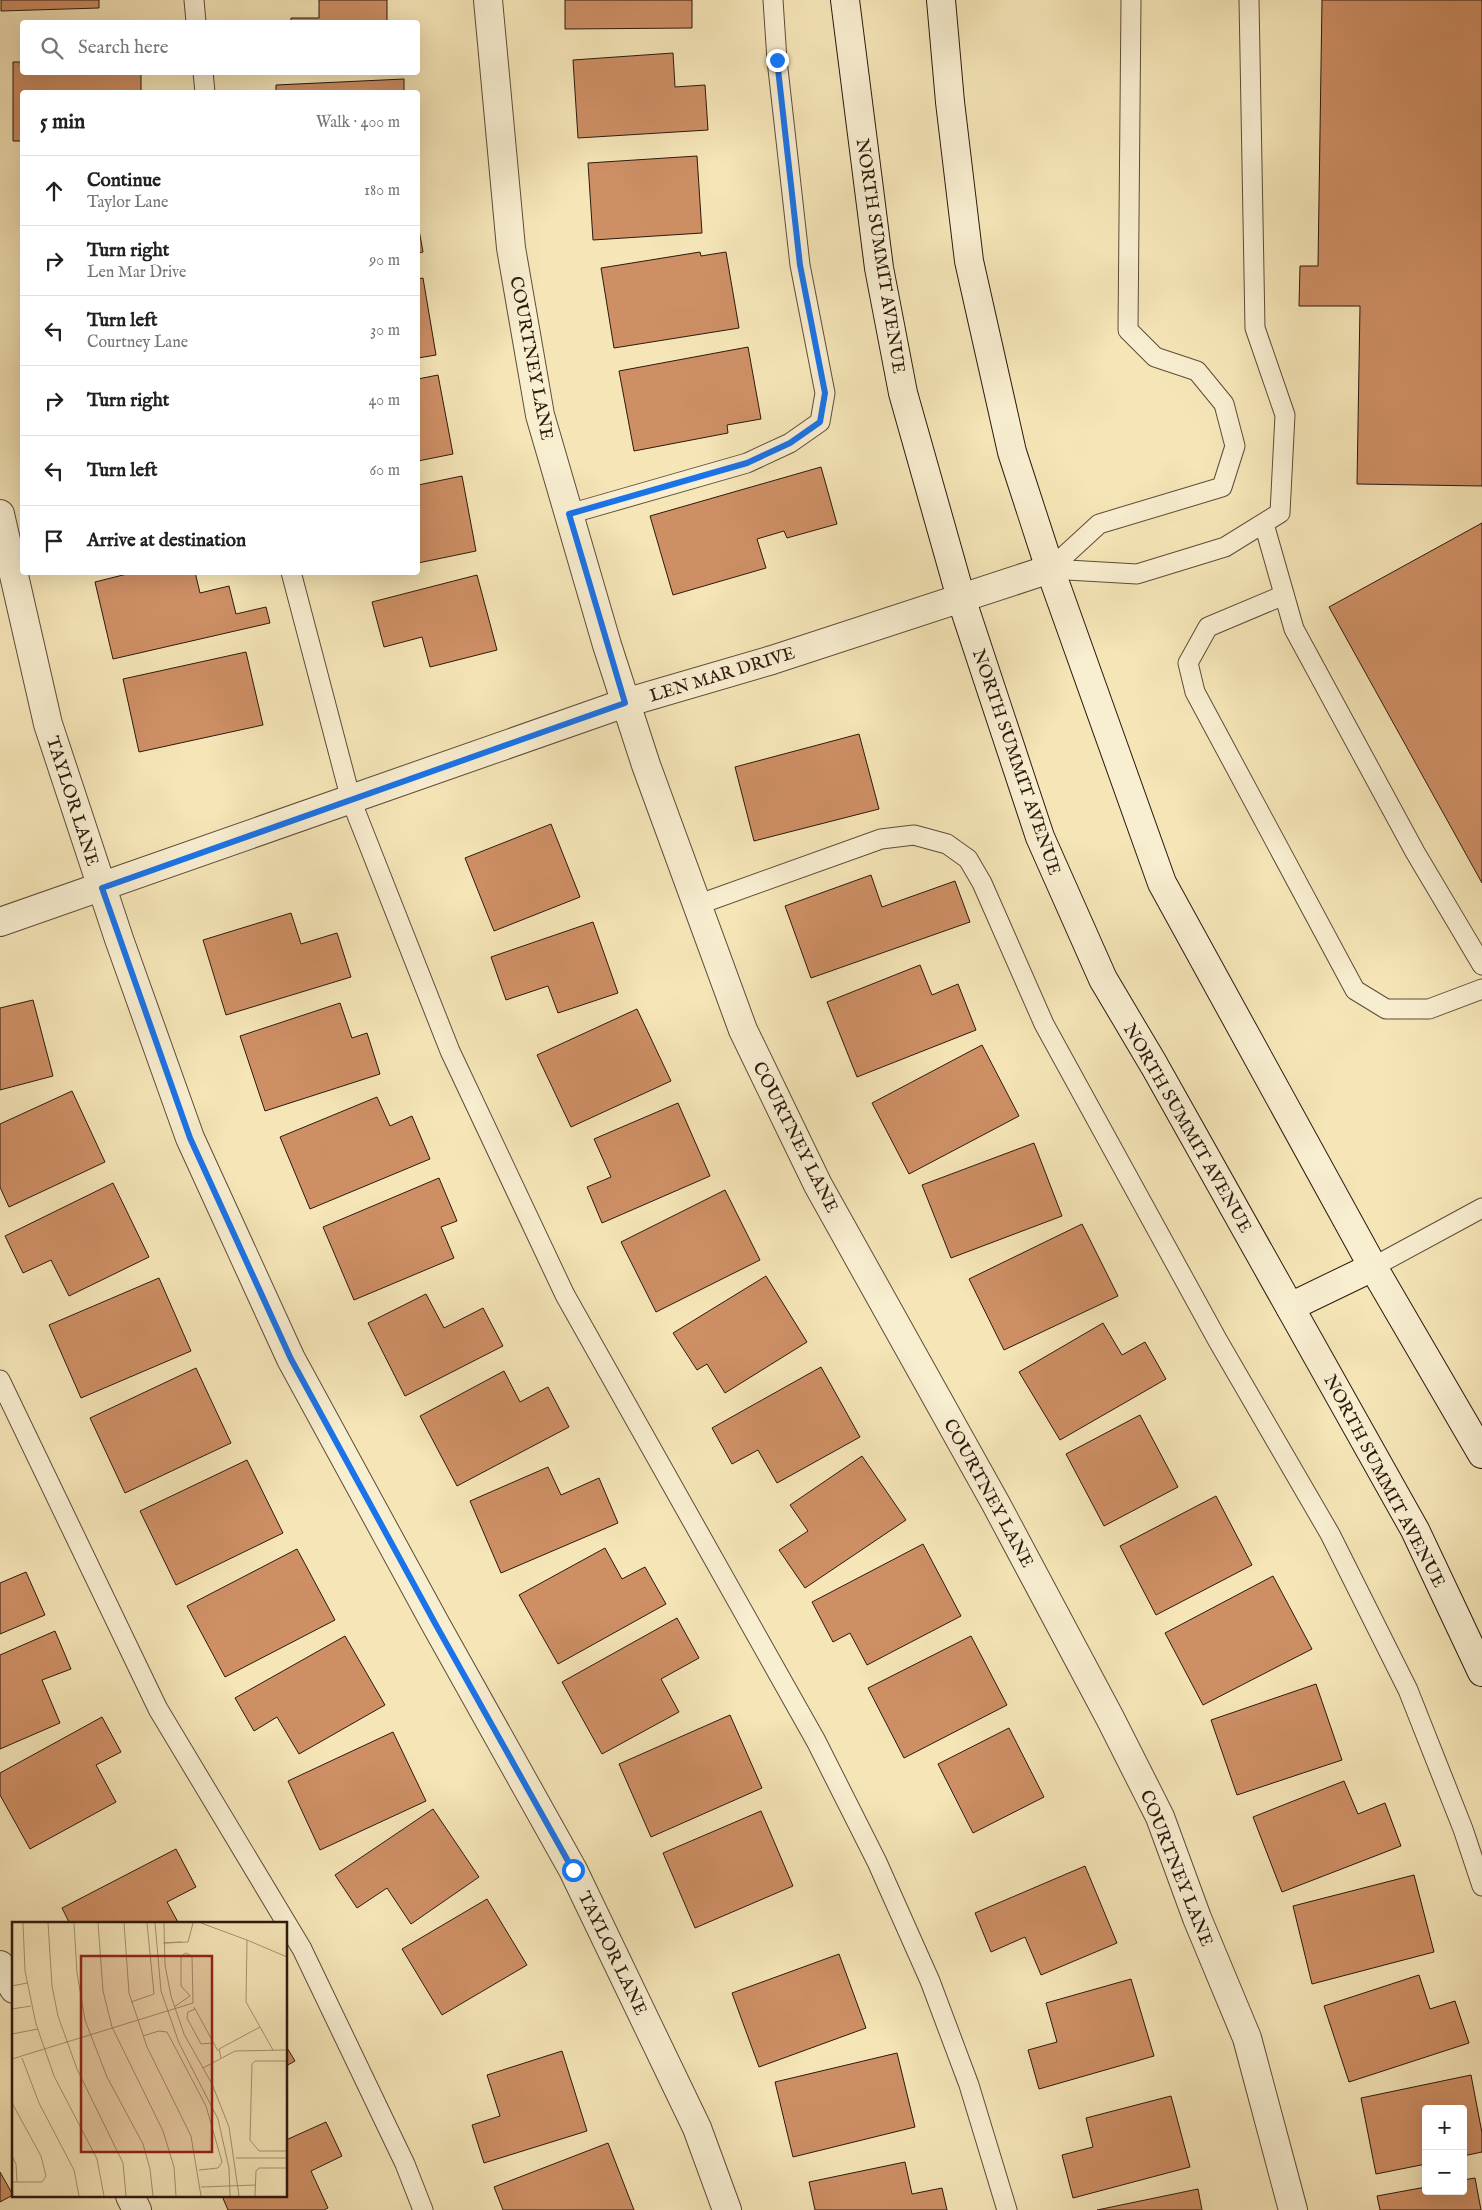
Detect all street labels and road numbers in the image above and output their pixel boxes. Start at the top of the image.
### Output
street label: NORTH SUMMIT AVENUE [850,137,909,376]
street label: COURTNEY LANE [503,274,558,442]
street label: LEN MAR DRIVE [647,642,798,709]
street label: NORTH SUMMIT AVENUE [966,646,1065,879]
street label: TAYLOR LANE [40,734,103,869]
street label: NORTH SUMMIT AVENUE [1117,1020,1256,1238]
street label: COURTNEY LANE [747,1058,843,1217]
street label: NORTH SUMMIT AVENUE [1318,1371,1450,1592]
street label: COURTNEY LANE [937,1415,1038,1572]
street label: COURTNEY LANE [1134,1787,1217,1950]
street label: TAYLOR LANE [572,1888,652,2019]

